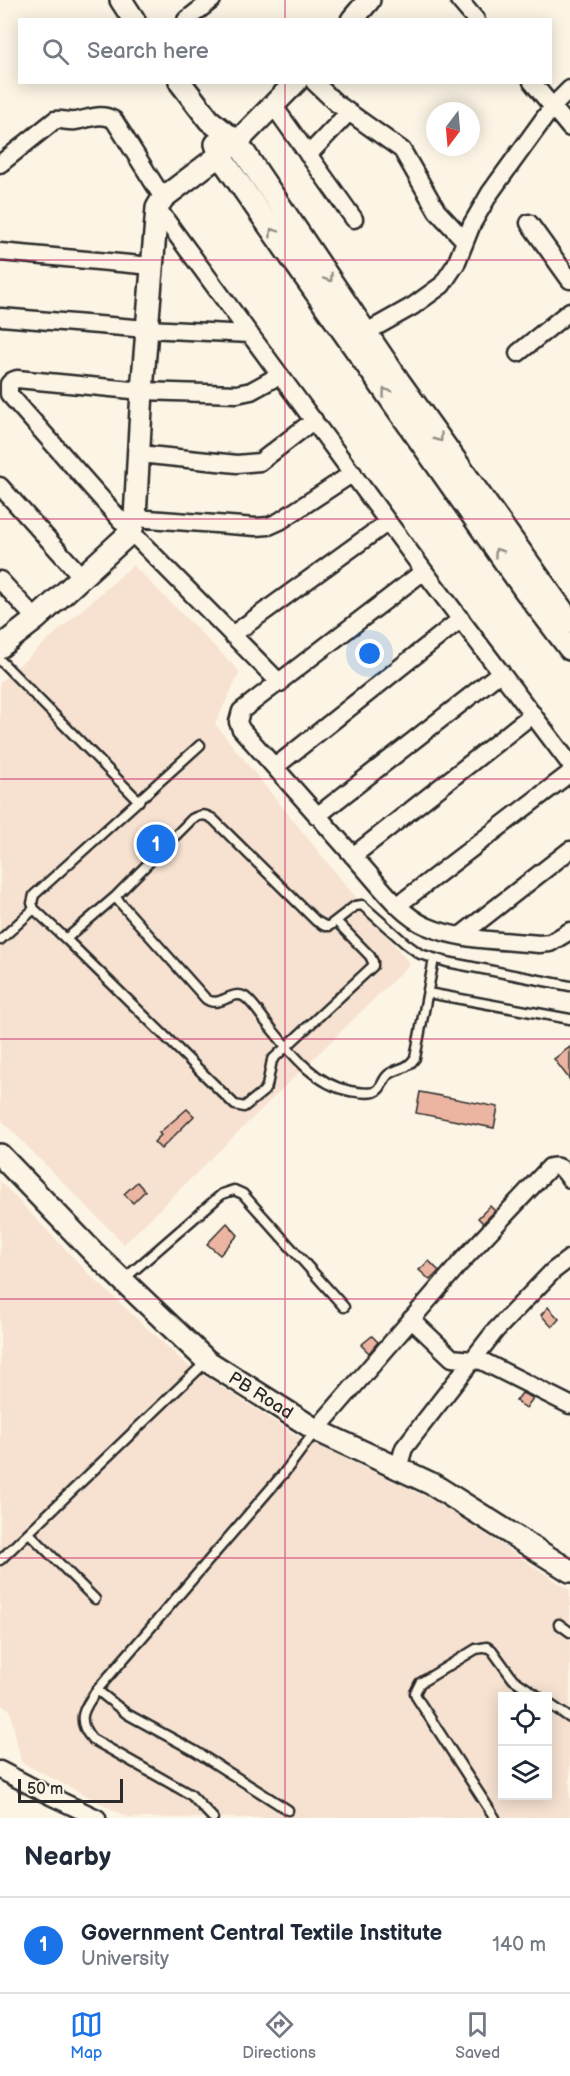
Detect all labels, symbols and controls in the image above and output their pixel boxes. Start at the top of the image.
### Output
search box [18,18,552,84]
icon: search [39,35,72,68]
text: Search here [87,38,209,65]
north arrow [426,102,480,156]
one-way arrow [269,228,280,239]
one-way arrow [321,271,332,282]
one-way arrow [382,387,393,398]
one-way arrow [432,432,443,443]
one-way arrow [494,547,505,558]
your location [355,639,384,668]
pin: 1 [136,822,176,866]
street label: PB Road [225,1367,297,1424]
map controls [498,1692,552,1800]
button: locate [498,1692,552,1746]
button: layers [498,1746,552,1800]
scale bar [18,1776,123,1804]
text: 50 m [27,1780,63,1799]
text: Nearby [24,1842,111,1873]
text: Government Central Textile Institute [81,1920,442,1947]
text: 1 [39,1933,48,1957]
text: 140 m [492,1933,546,1957]
text: University [81,1947,169,1971]
tab: Map [70,2008,103,2063]
tab: Directions [242,2008,316,2063]
tab: Saved [455,2008,500,2063]

